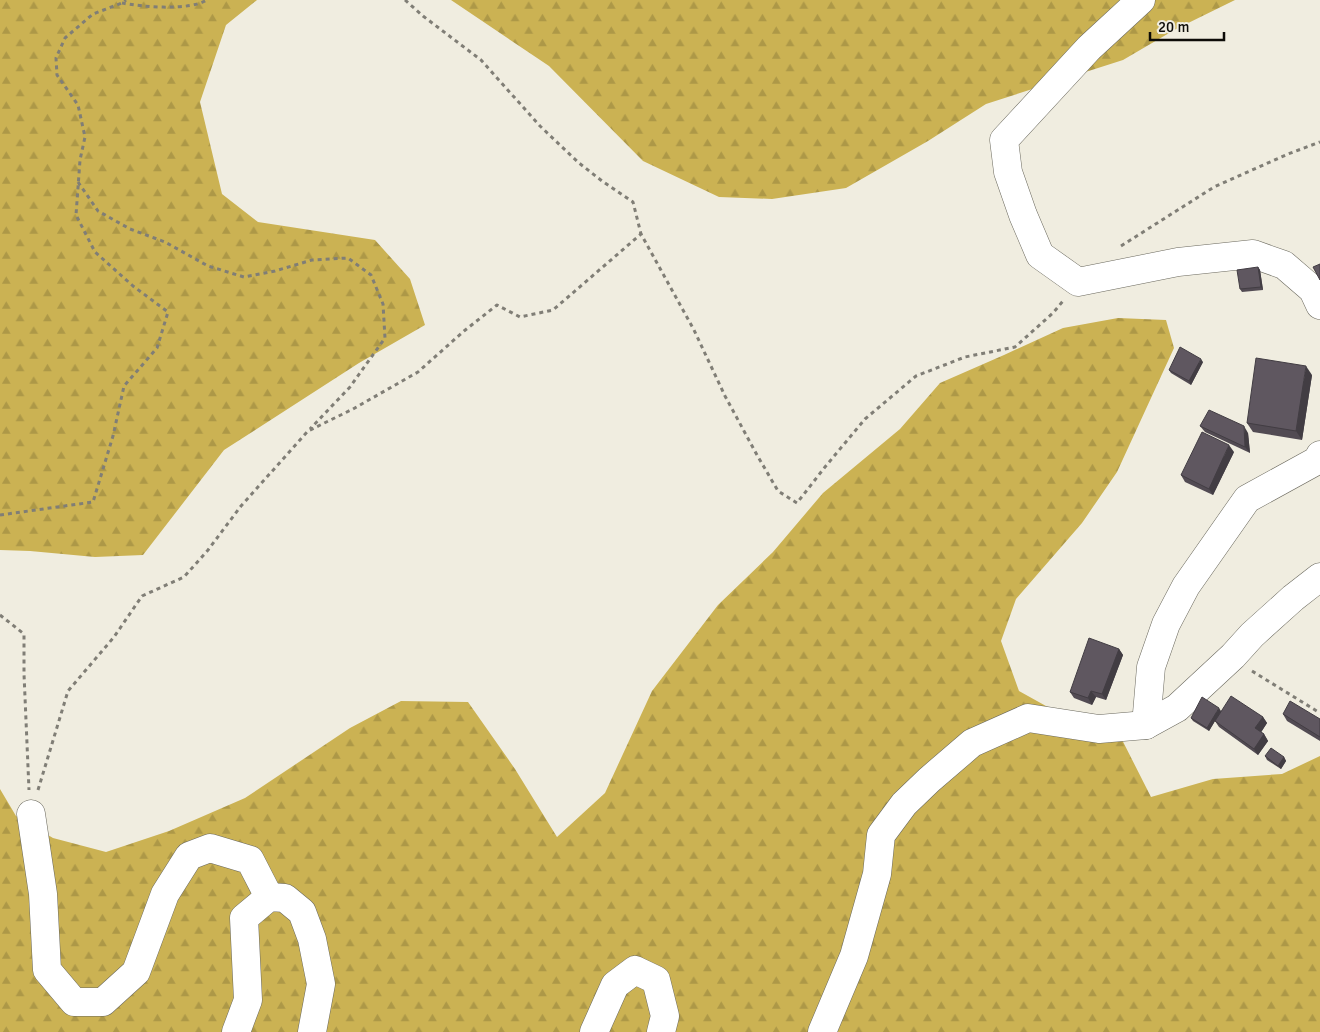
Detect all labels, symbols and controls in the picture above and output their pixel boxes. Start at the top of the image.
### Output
scale bar [1150,10,1224,42]
text: 20 m [1158,18,1189,36]

